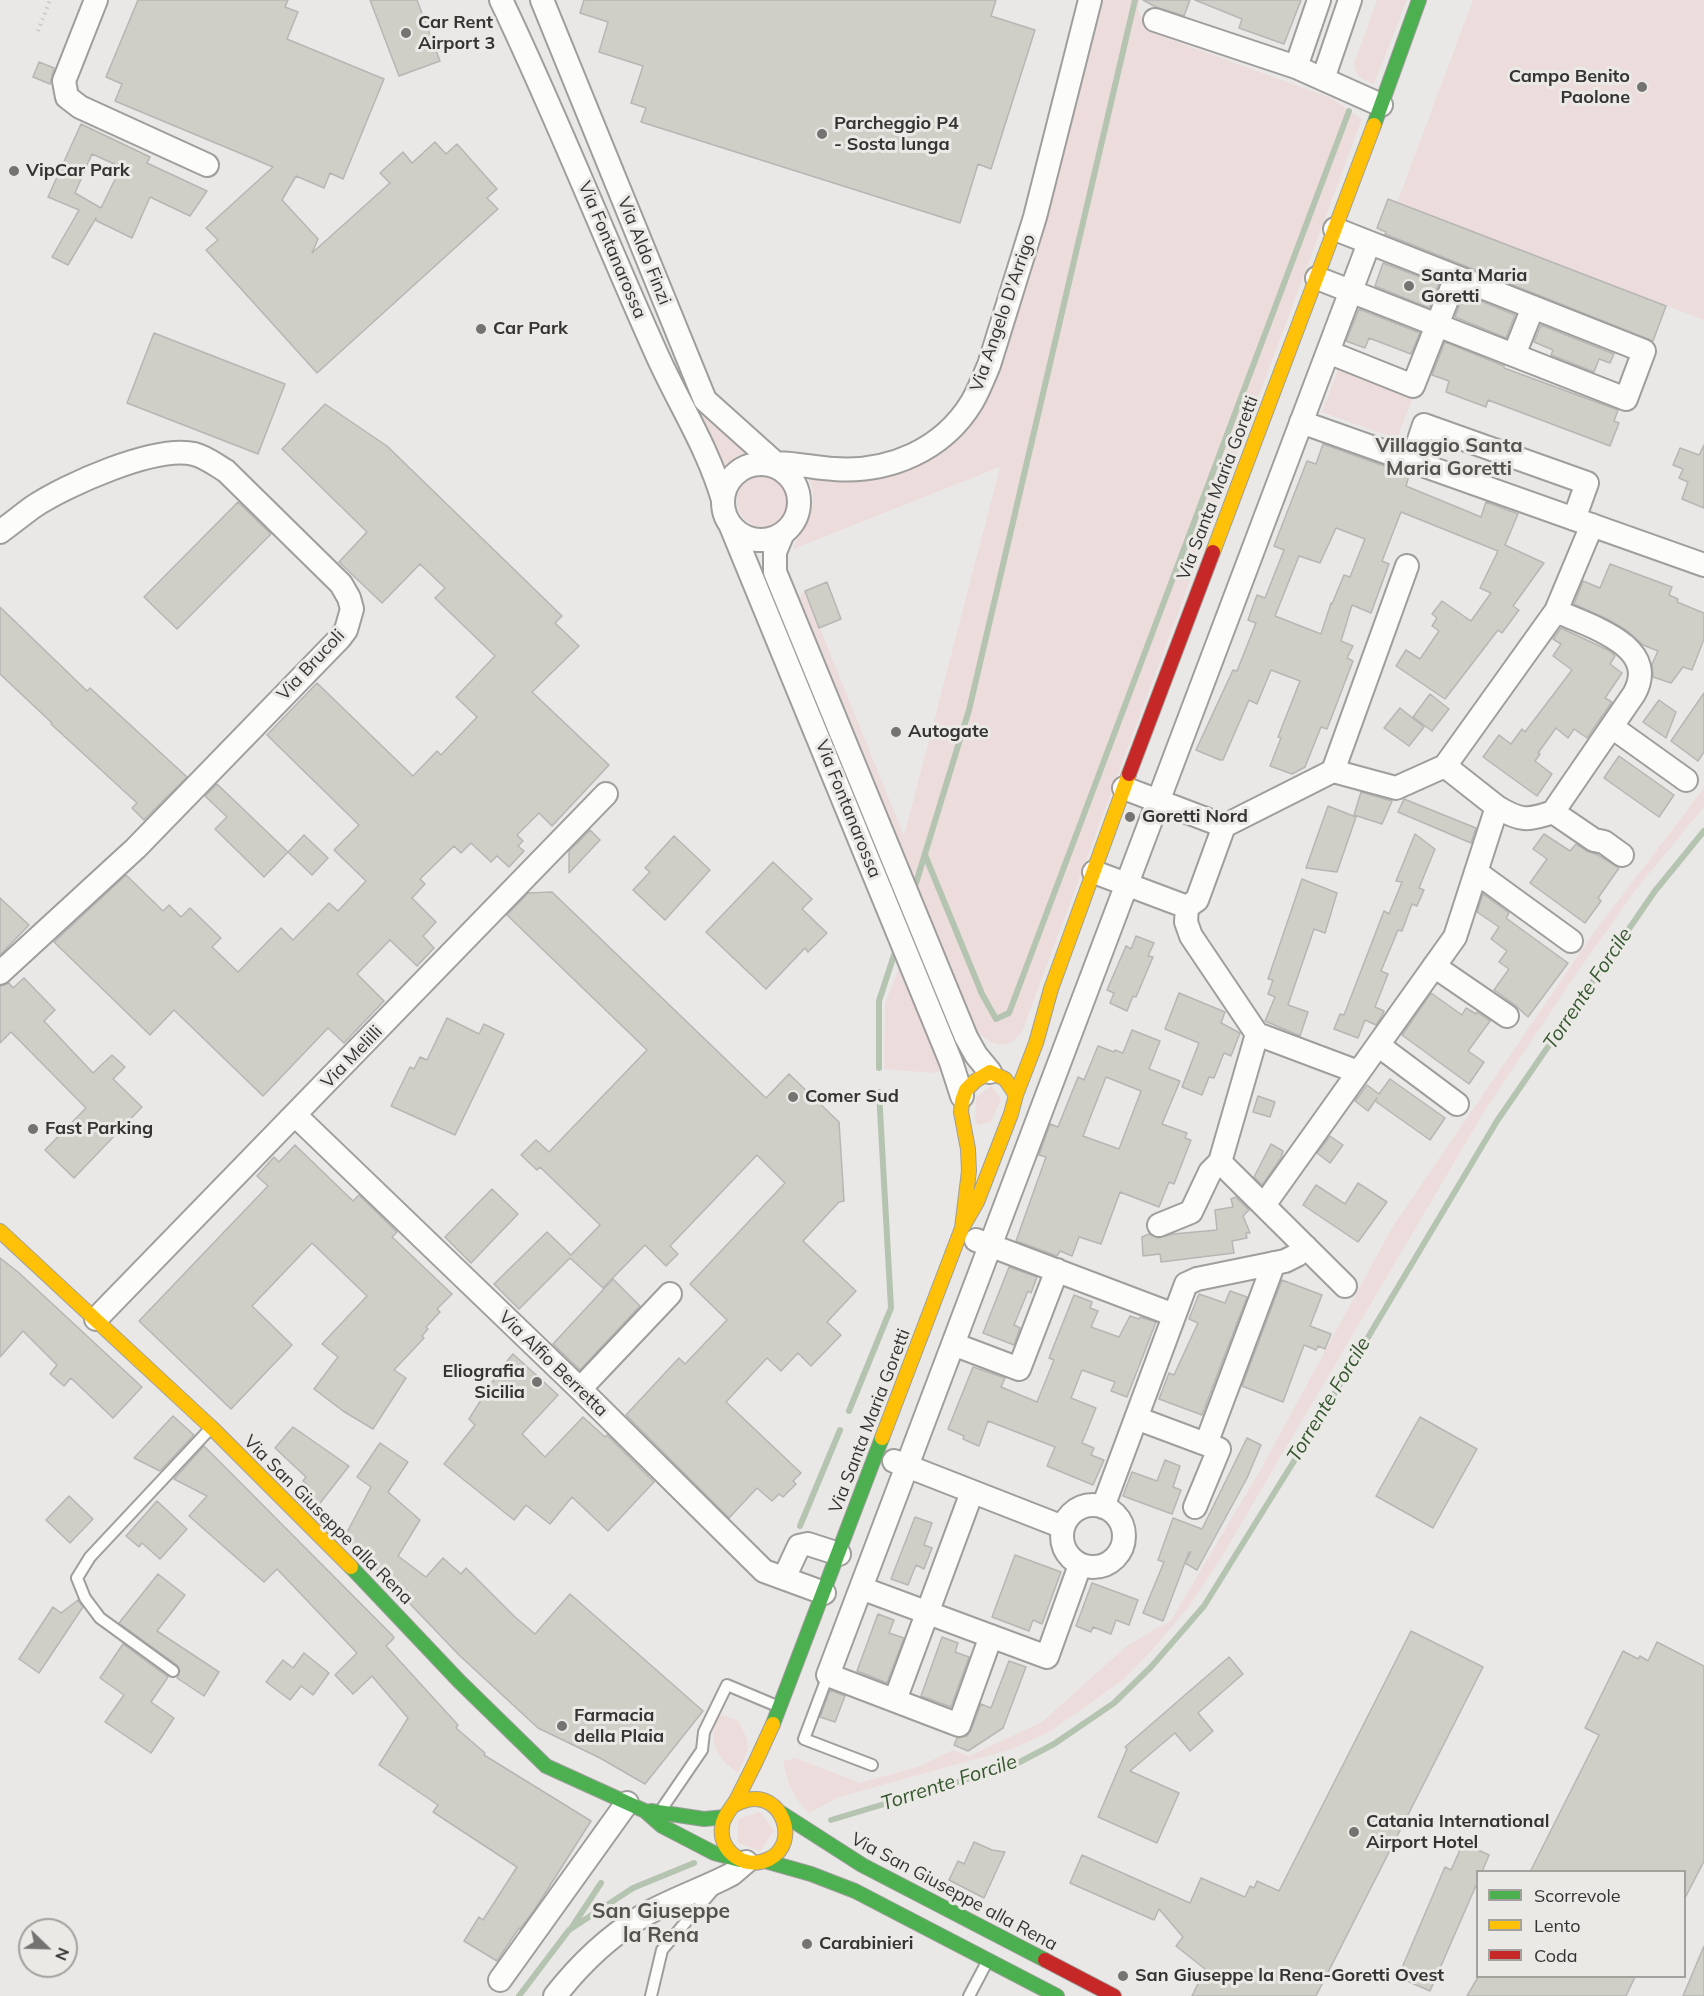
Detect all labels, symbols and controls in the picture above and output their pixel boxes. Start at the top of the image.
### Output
place label: Car Rent Airport 3 [418,12,495,54]
marker: Car Rent Airport 3 [399,26,413,40]
place label: Campo Benito Paolone [1509,66,1630,109]
marker: Campo Benito Paolone [1635,80,1649,94]
place label: Parcheggio P4 - Sosta lunga [834,113,959,156]
marker: Parcheggio P4 - Sosta lunga [815,127,829,141]
place label: VipCar Park [26,160,130,182]
marker: VipCar Park [7,164,21,178]
street label: Via Fontanarossa [573,178,651,322]
street label: Via Aldo Finzi [613,194,675,308]
street label: Via Angelo D'Arrigo [966,231,1040,395]
place label: Santa Maria Goretti [1421,265,1527,308]
marker: Santa Maria Goretti [1402,279,1416,293]
place label: Car Park [493,318,568,340]
marker: Car Park [474,322,488,336]
street label: Via Santa Maria Goretti [1173,393,1263,583]
district label: Villaggio Santa Maria Goretti [1375,434,1523,481]
street label: Via Brucoli [273,625,349,705]
place label: Autogate [908,721,989,743]
marker: Autogate [889,725,903,739]
street label: Via Fontanarossa [811,737,885,881]
place label: Goretti Nord [1142,806,1248,828]
marker: Goretti Nord [1123,810,1137,824]
water label: Torrente Forcile [1538,924,1638,1054]
street label: Via Melilli [317,1021,387,1093]
place label: Comer Sud [805,1086,899,1108]
marker: Comer Sud [786,1090,800,1104]
place label: Fast Parking [45,1118,153,1140]
marker: Fast Parking [26,1122,40,1136]
street label: Via Alfio Berretta [494,1307,612,1421]
street label: Via Santa Maria Goretti [825,1326,915,1516]
water label: Torrente Forcile [1282,1333,1376,1467]
place label: Eliografia Sicilia [442,1361,525,1404]
marker: Eliografia Sicilia [530,1375,544,1389]
street label: Via San Giuseppe alla Rena [239,1431,417,1609]
place label: Farmacia della Plaia [574,1705,664,1748]
marker: Farmacia della Plaia [555,1719,569,1733]
water label: Torrente Forcile [878,1750,1020,1816]
place label: Catania International Airport Hotel [1366,1811,1549,1854]
marker: Catania International Airport Hotel [1347,1825,1361,1839]
street label: Via San Giuseppe alla Rena [847,1828,1061,1956]
legend [1476,1870,1686,1978]
text: Scorrevole [1534,1884,1621,1907]
district label: San Giuseppe la Rena [592,1899,730,1949]
text: Lento [1534,1914,1581,1937]
north arrow [18,1918,78,1978]
place label: Carabinieri [819,1933,913,1955]
marker: Carabinieri [800,1937,814,1951]
text: Coda [1534,1944,1578,1967]
text: N [51,1945,74,1964]
place label: San Giuseppe la Rena-Goretti Ovest [1135,1965,1444,1987]
marker: San Giuseppe la Rena-Goretti Ovest [1116,1969,1130,1983]

